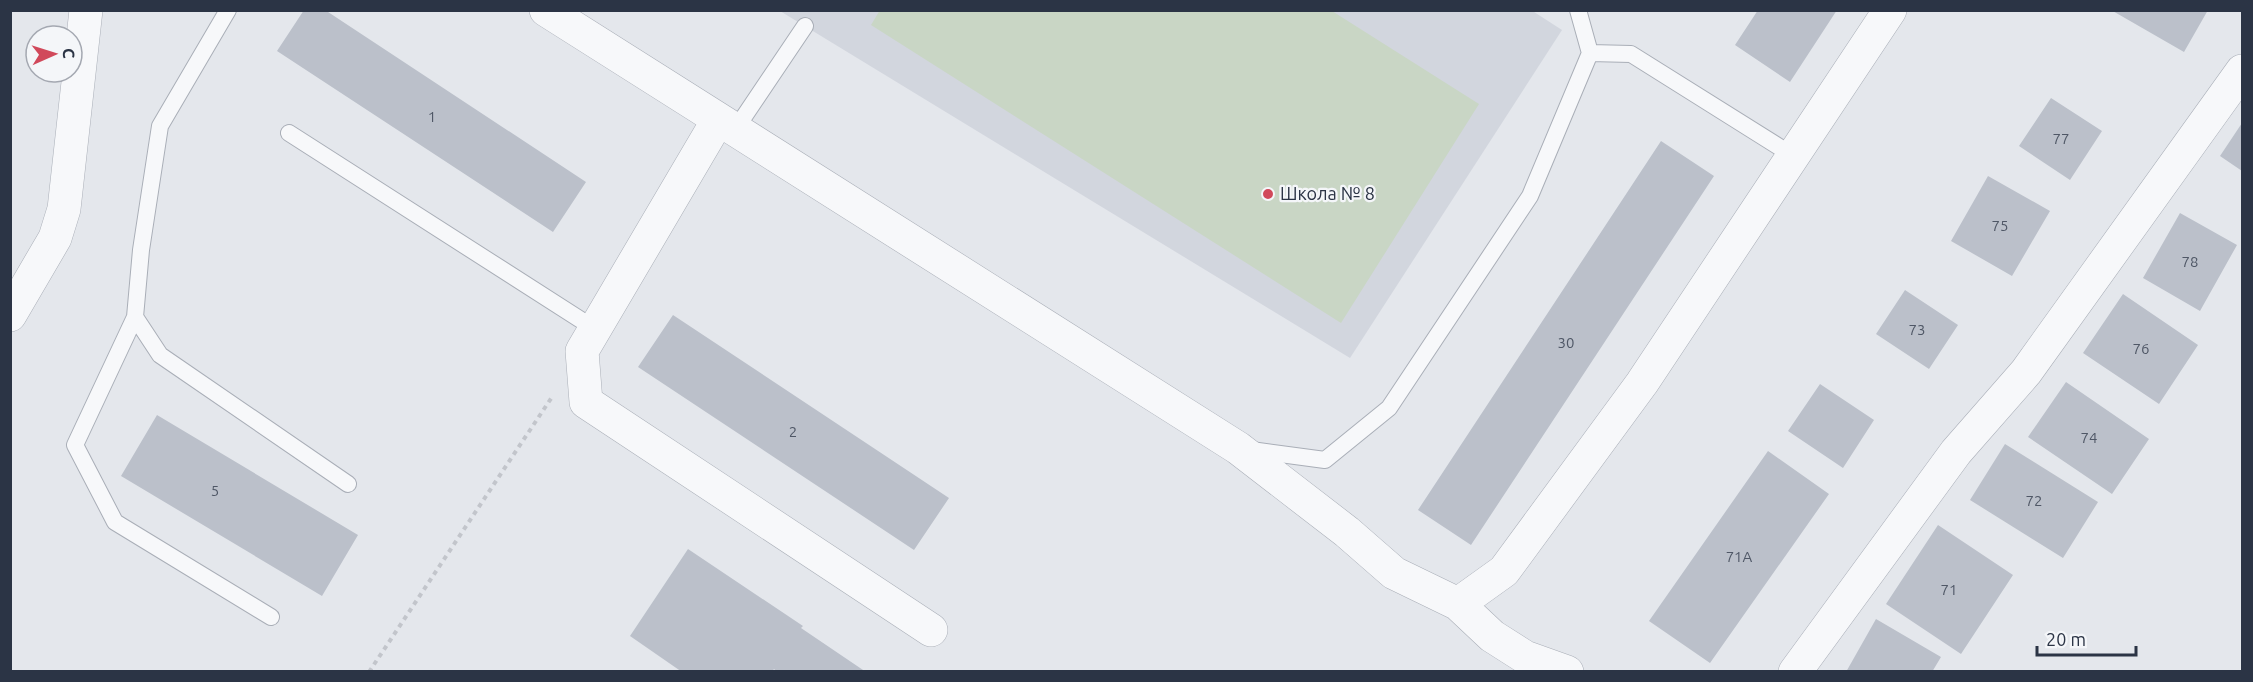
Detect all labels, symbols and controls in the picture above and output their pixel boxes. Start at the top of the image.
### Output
north arrow [24,24,84,84]
text: С [60,48,78,59]
house number: 1 [428,108,436,125]
house number: 77 [2053,130,2069,147]
place label: Школа № 8 [1280,183,1375,203]
marker: Школа № 8 [1261,187,1275,201]
house number: 75 [1992,217,2008,234]
house number: 78 [2182,253,2198,270]
house number: 73 [1909,321,1925,338]
house number: 30 [1558,334,1574,351]
house number: 76 [2133,340,2149,357]
house number: 2 [789,423,797,440]
house number: 74 [2081,429,2097,446]
house number: 5 [211,482,219,499]
house number: 72 [2026,492,2042,509]
house number: 71А [1726,548,1753,565]
house number: 71 [1941,581,1957,598]
scale bar [2037,619,2136,657]
text: 20 m [2046,629,2086,649]

